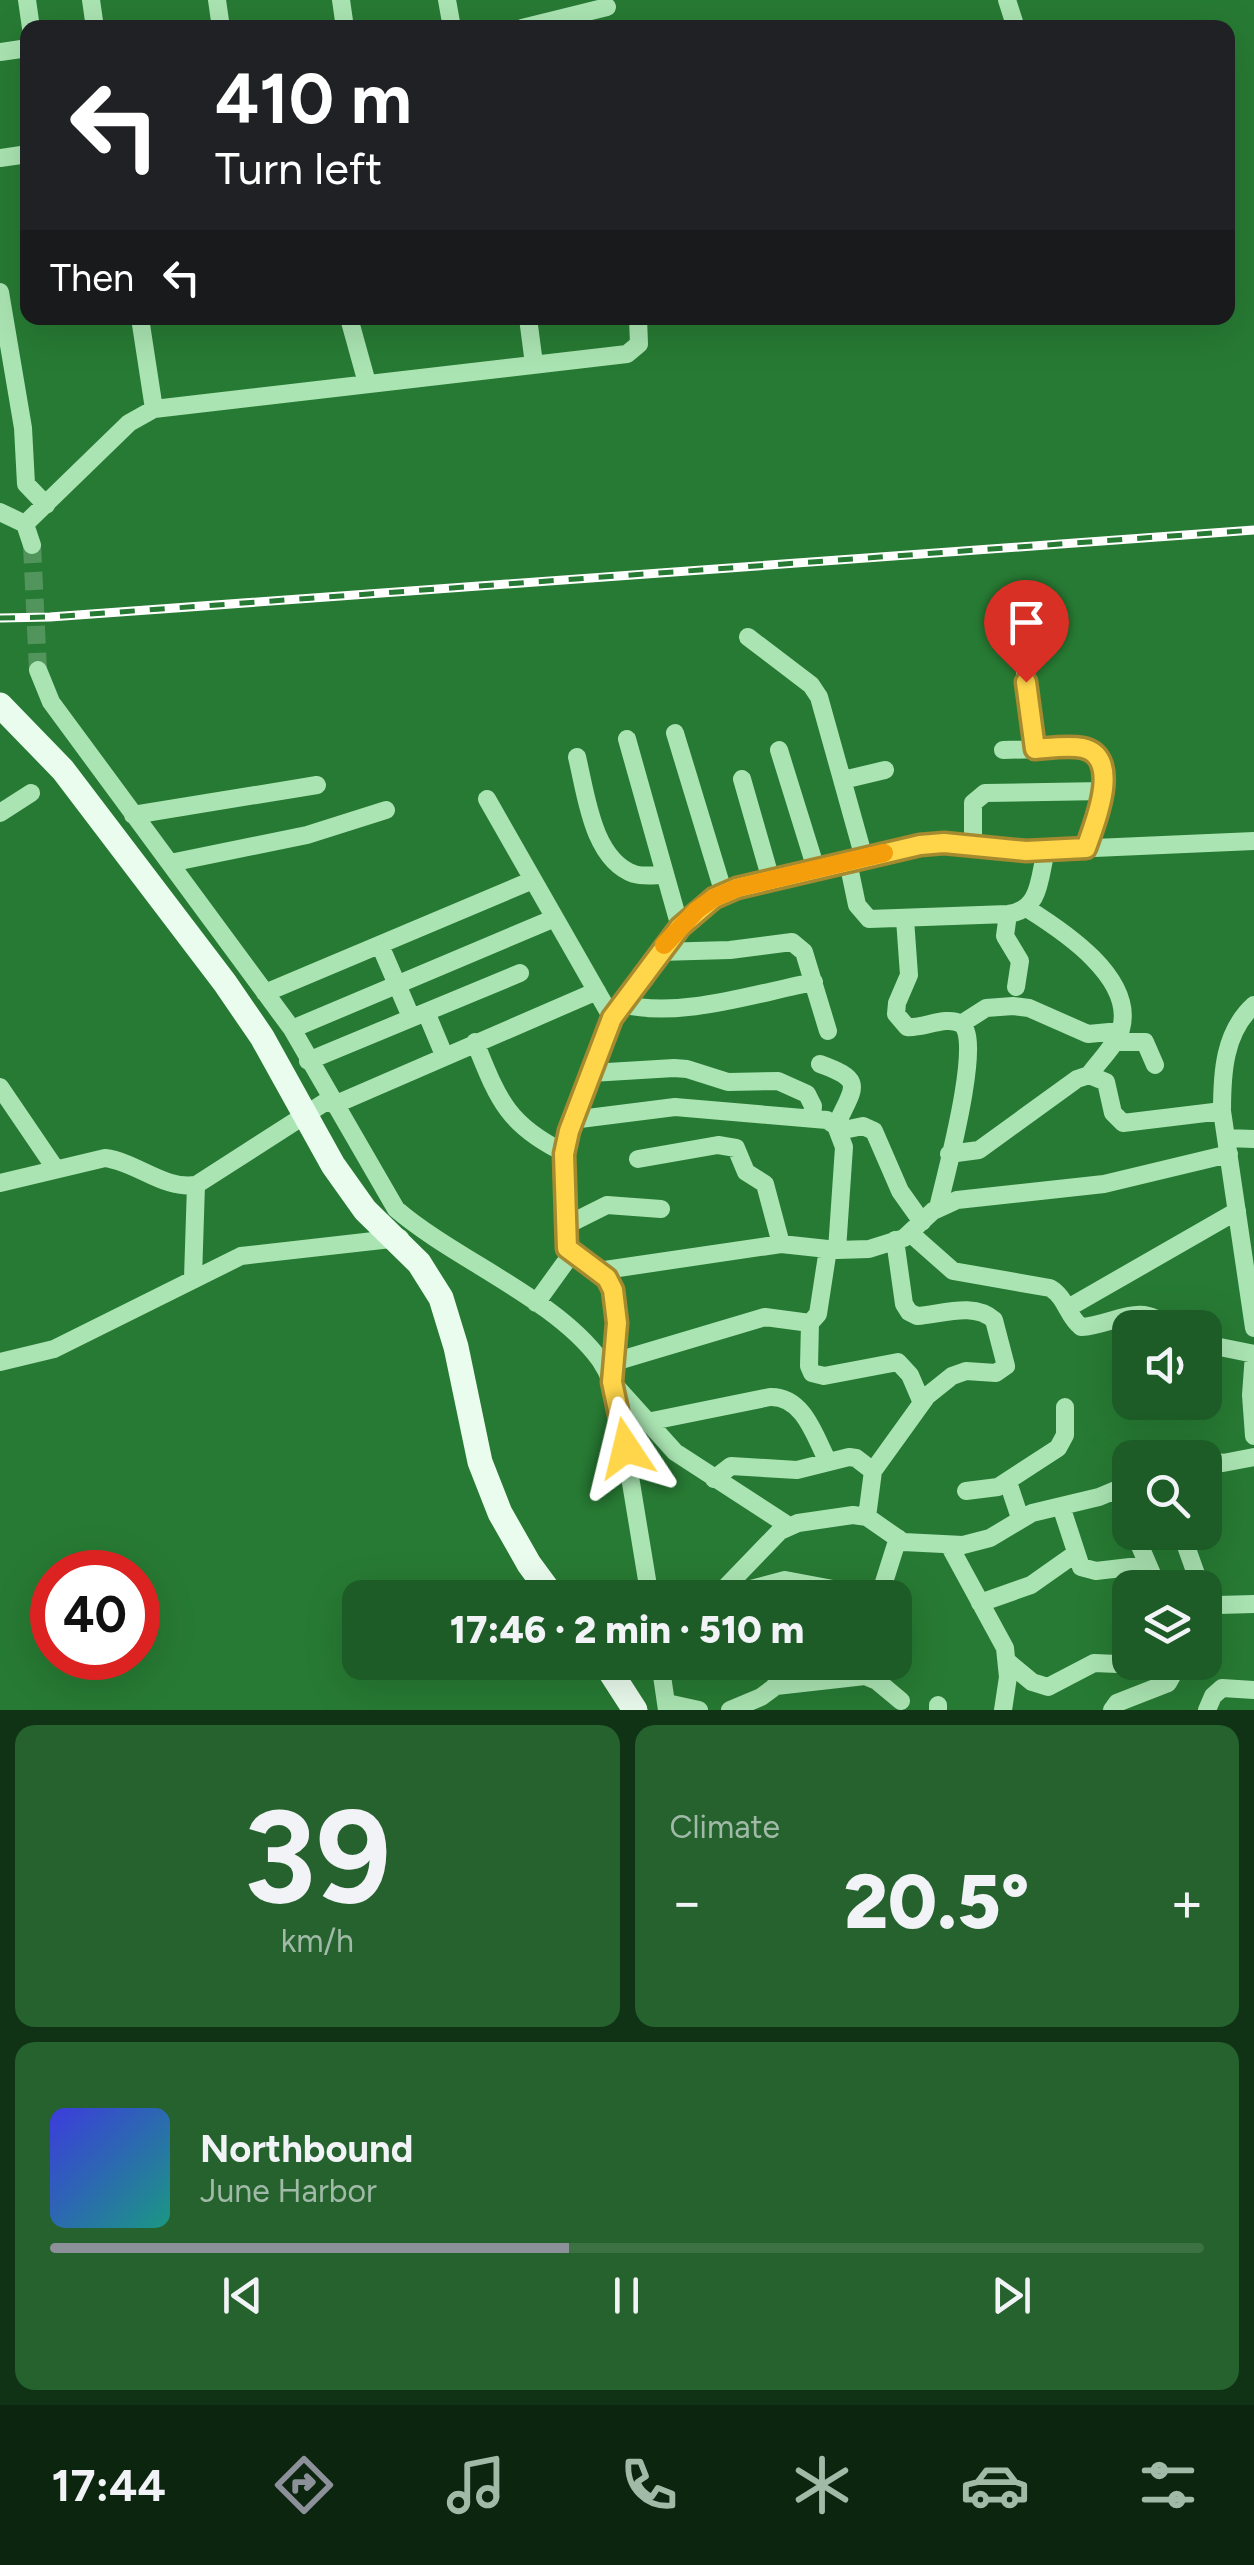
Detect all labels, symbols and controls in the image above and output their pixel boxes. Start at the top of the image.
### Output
text: 410 m [215,56,412,141]
icon: left [50,60,180,190]
text: Turn left [215,141,382,195]
icon: left [154,250,209,305]
text: Then [50,255,134,301]
pin [984,580,1069,683]
icon: arrive [999,595,1054,650]
map controls [1112,1310,1222,1680]
button: sound [1112,1310,1222,1420]
position arrow [574,1396,678,1500]
button: search [1112,1440,1222,1550]
speed limit sign: 40 [30,1550,160,1680]
button: layers [1112,1570,1222,1680]
text: 17:46 · 2 min · 510 m [450,1607,804,1653]
text: 39 [243,1779,391,1935]
text: Climate [670,1808,780,1846]
text: 20.5° [844,1857,1030,1947]
text: − [670,1869,704,1935]
text: + [1170,1869,1204,1935]
text: km/h [281,1922,354,1960]
text: Northbound [200,2126,413,2172]
text: June Harbor [200,2172,377,2210]
icon: previous [215,2268,270,2323]
icon: pause [599,2268,654,2323]
icon: next [984,2268,1039,2323]
icon: directions [269,2450,339,2520]
icon: music [441,2450,511,2520]
icon: phone [614,2450,684,2520]
icon: climate [787,2450,857,2520]
icon: car [960,2450,1030,2520]
icon: filters [1133,2450,1203,2520]
text: 17:44 [51,2458,166,2512]

